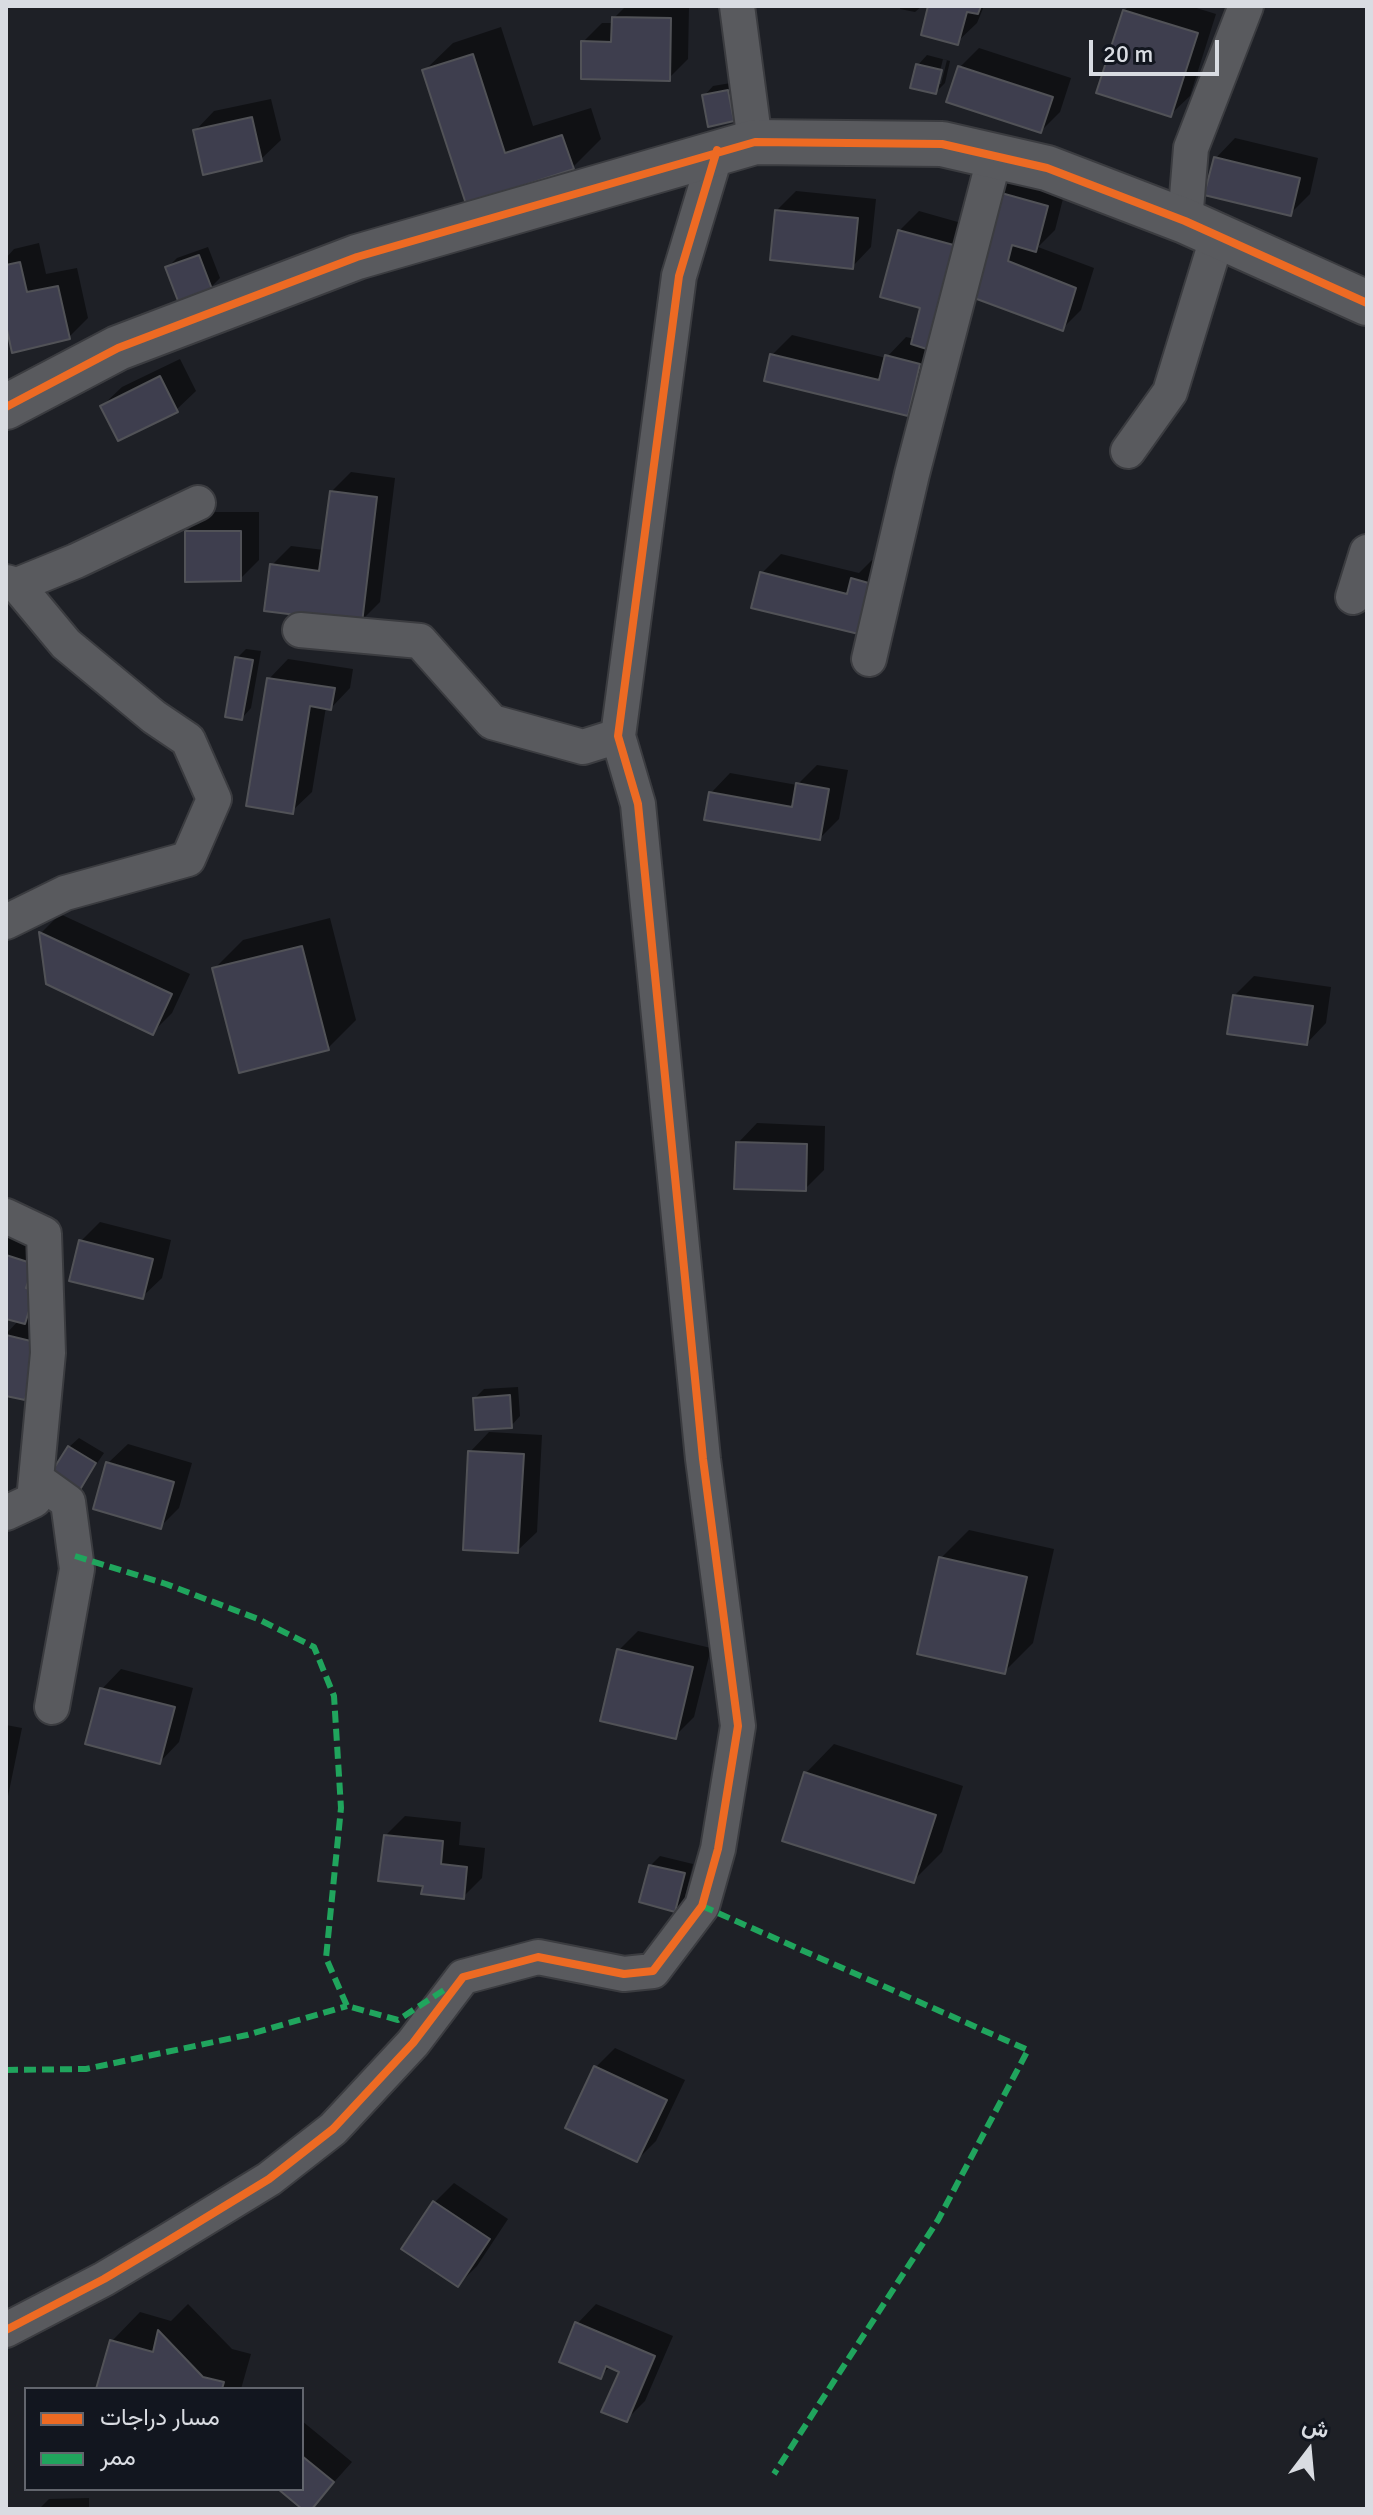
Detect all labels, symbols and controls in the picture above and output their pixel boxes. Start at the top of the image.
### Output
scale bar [1093,24,1223,74]
text: 20 m [1103,39,1153,69]
legend [24,2387,304,2491]
text: مسار دراجات [100,2402,220,2432]
north arrow [1269,2411,1349,2491]
text: ش [1299,2411,1332,2444]
text: ممر [100,2442,136,2472]

